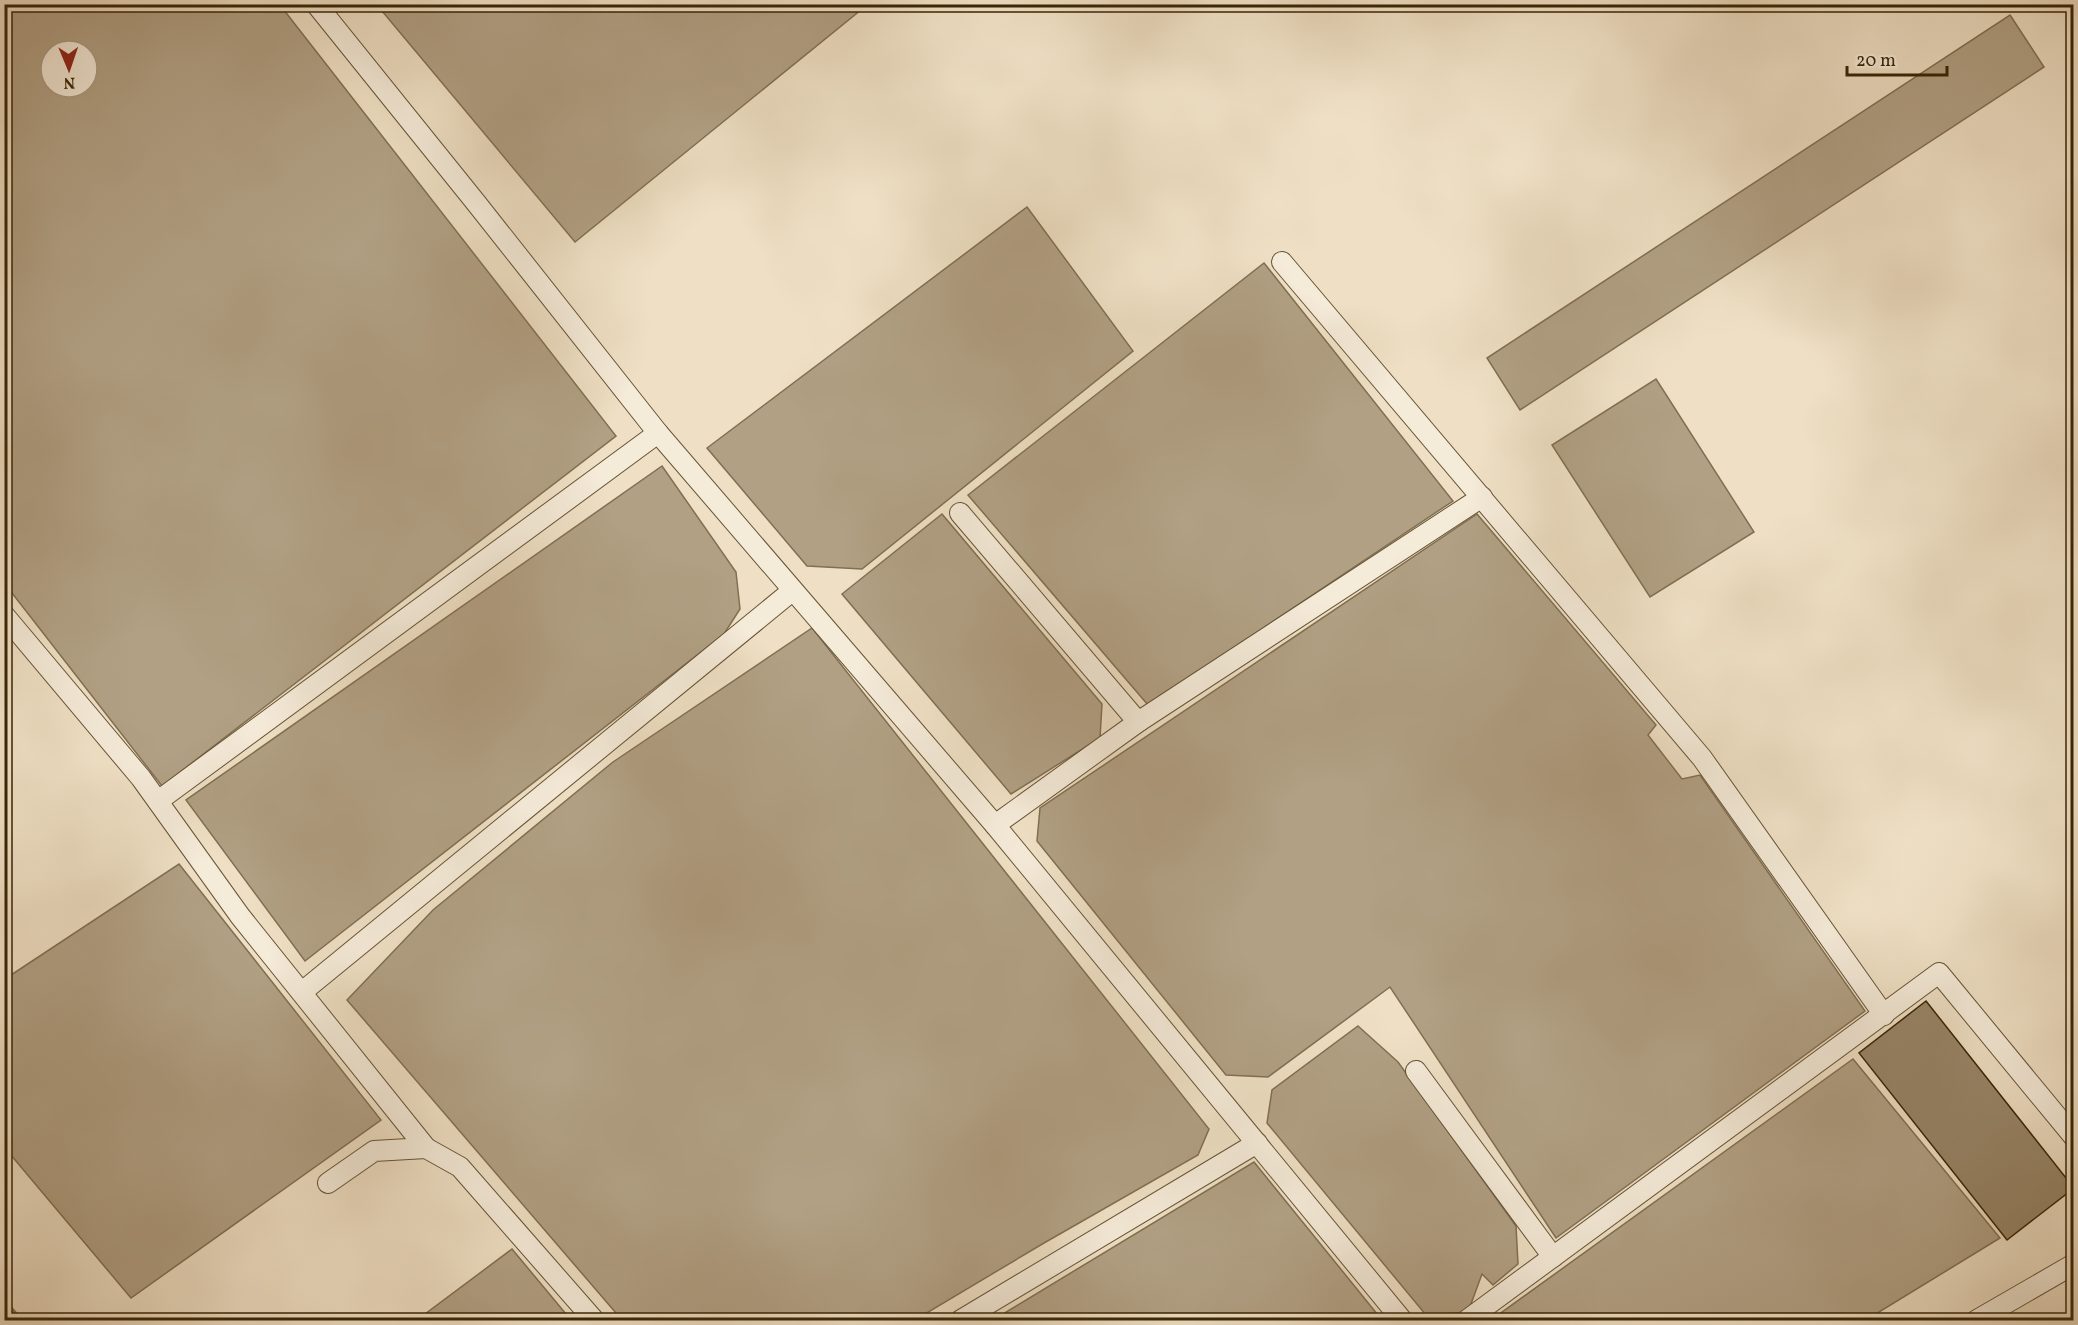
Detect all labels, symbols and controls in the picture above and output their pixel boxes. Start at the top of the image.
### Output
north arrow [39,39,99,99]
scale bar [1847,39,1948,77]
text: 20 m [1856,49,1896,74]
text: N [63,71,76,93]

